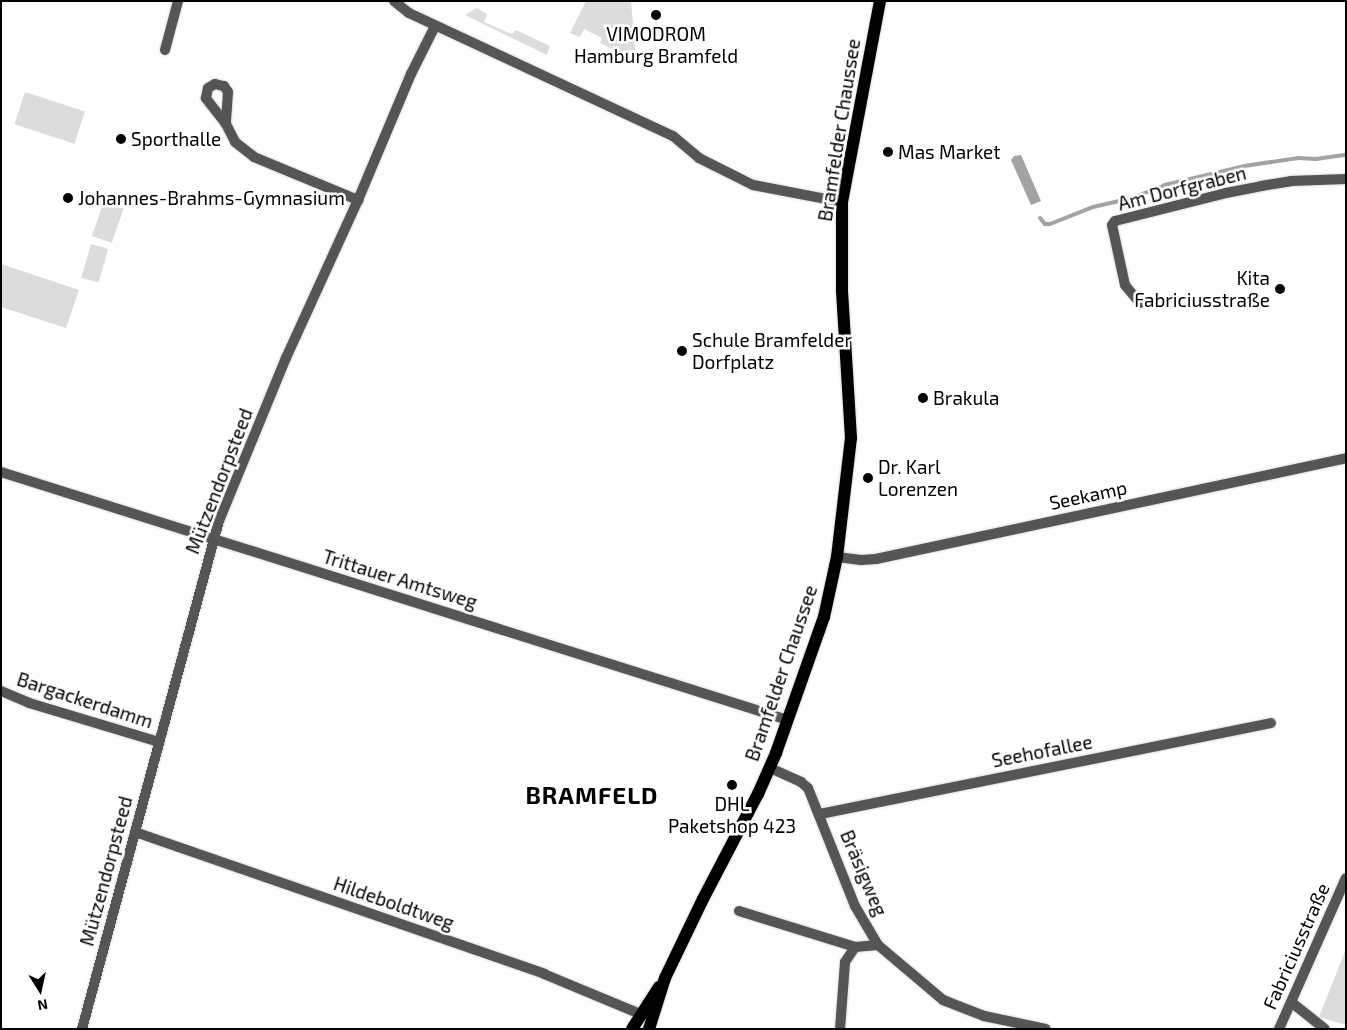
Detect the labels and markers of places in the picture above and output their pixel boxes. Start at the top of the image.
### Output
marker: VIMODROM Hamburg Bramfeld [650,9,662,21]
place label: VIMODROM Hamburg Bramfeld [574,23,738,67]
place label: Sporthalle [131,128,221,150]
marker: Sporthalle [115,133,127,145]
place label: Mas Market [898,141,1001,163]
marker: Mas Market [882,146,894,158]
place label: Johannes-Brahms-Gymnasium [78,187,345,209]
marker: Johannes-Brahms-Gymnasium [62,192,74,204]
place label: Kita Fabriciusstraße [1134,267,1270,311]
marker: Kita Fabriciusstraße [1274,283,1286,295]
place label: Schule Bramfelder Dorfplatz [692,329,852,373]
marker: Schule Bramfelder Dorfplatz [676,345,688,357]
place label: Brakula [933,387,999,409]
marker: Brakula [917,392,929,404]
place label: Dr. Karl Lorenzen [878,456,958,500]
marker: Dr. Karl Lorenzen [862,472,874,484]
marker: DHL Paketshop 423 [726,779,738,791]
place label: DHL Paketshop 423 [668,793,796,837]

